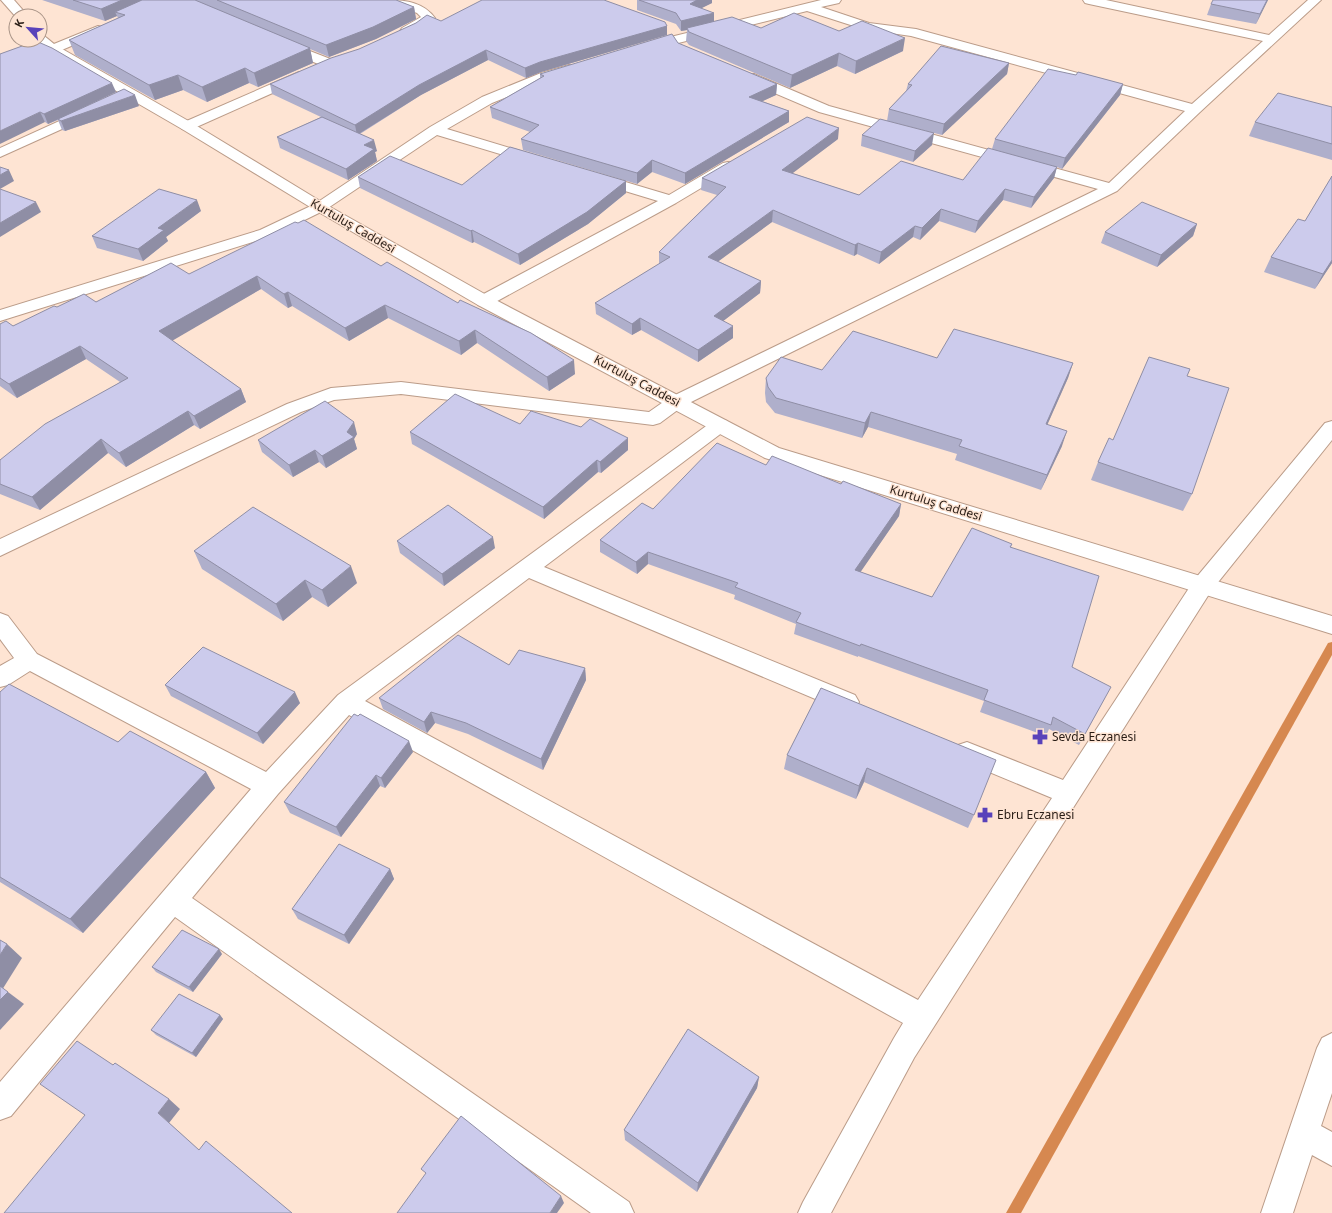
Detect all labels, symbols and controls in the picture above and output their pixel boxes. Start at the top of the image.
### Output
north arrow [8,8,48,48]
text: K [10,16,27,30]
street label: Kurtuluş Caddesi [308,194,399,257]
street label: Kurtuluş Caddesi [591,351,683,411]
street label: Kurtuluş Caddesi [888,480,984,525]
pharmacy icon: Sevda Eczanesi [1031,728,1049,746]
place label: Sevda Eczanesi [1052,728,1136,745]
pharmacy icon: Ebru Eczanesi [976,806,994,824]
place label: Ebru Eczanesi [997,806,1074,823]

